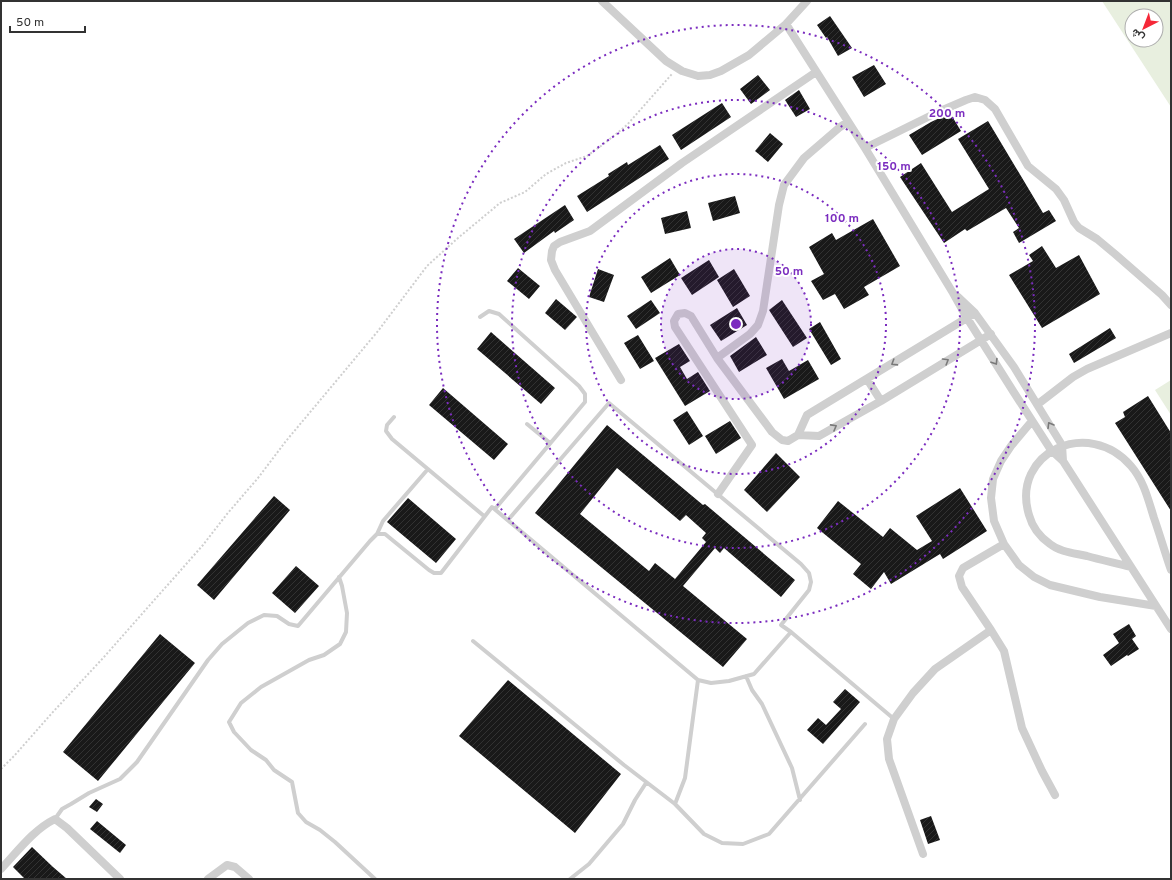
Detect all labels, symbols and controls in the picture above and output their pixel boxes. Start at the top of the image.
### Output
scale bar [10,8,85,34]
north arrow [1124,8,1164,48]
text: 50 m [16,15,44,31]
text: ش [1128,25,1148,44]
text: 200 m [929,106,965,122]
text: 150 m [877,159,911,175]
text: 100 m [825,211,859,227]
text: 50 m [775,264,803,280]
centre of rings [729,317,743,331]
one-way arrow [891,358,898,366]
one-way arrow [942,358,949,366]
one-way arrow [990,358,997,365]
one-way arrow [1048,422,1055,429]
one-way arrow [830,424,838,432]

